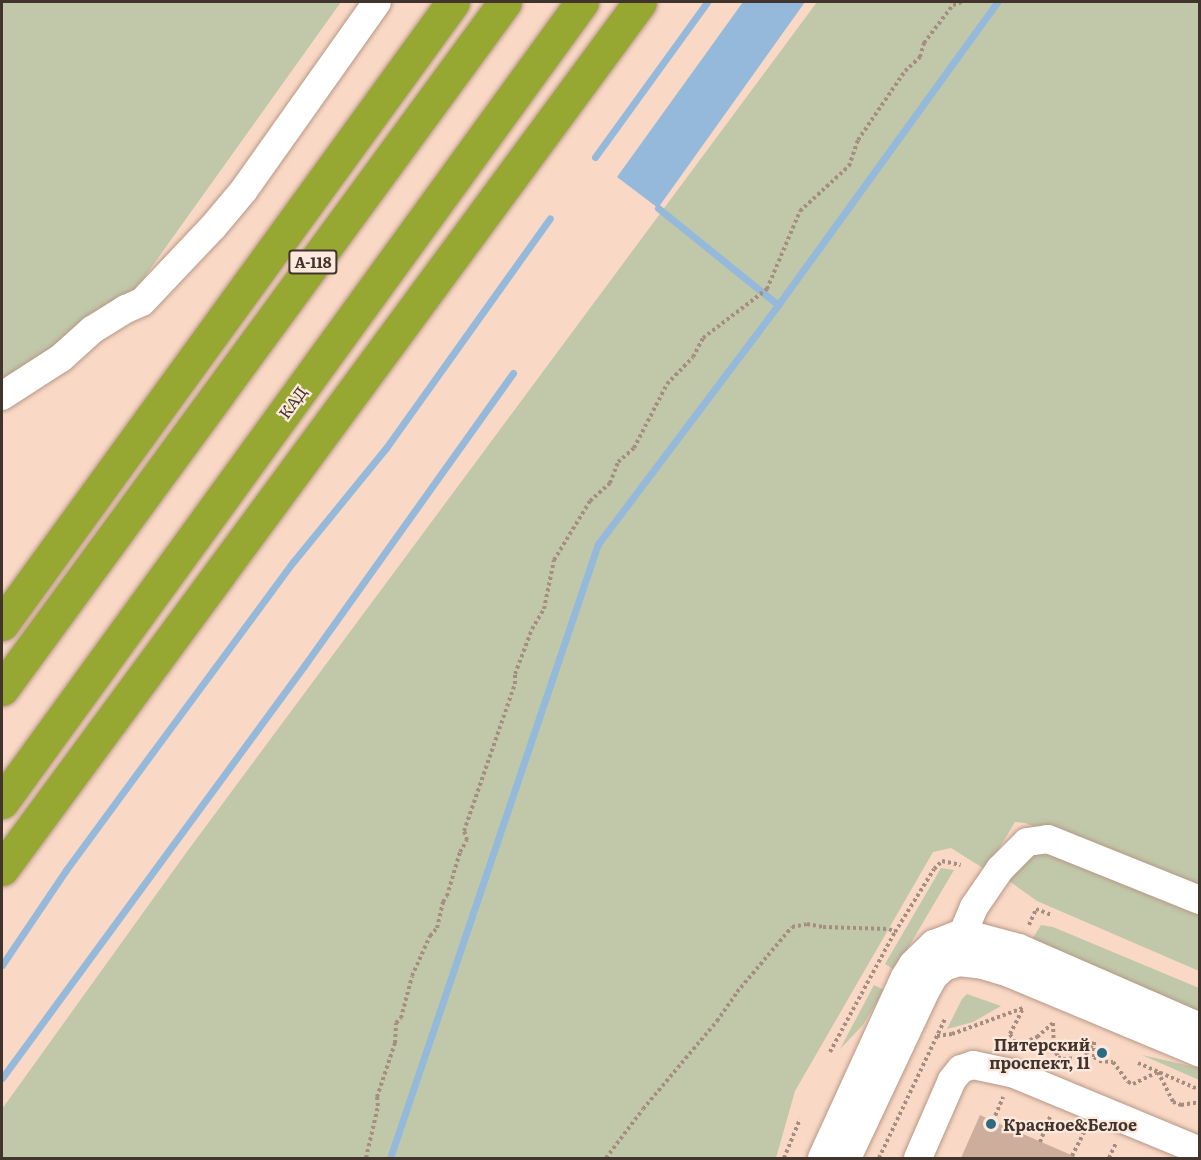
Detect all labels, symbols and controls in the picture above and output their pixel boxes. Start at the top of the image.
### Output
road number: А-118 [288,250,338,274]
street label: КАД [274,382,310,422]
place label: Питерский проспект, 11 [989,1034,1090,1072]
marker: Питерский проспект, 11 [1095,1046,1109,1060]
place label: Красное&Белое [1003,1114,1137,1134]
marker: Красное&Белое [984,1117,998,1131]

